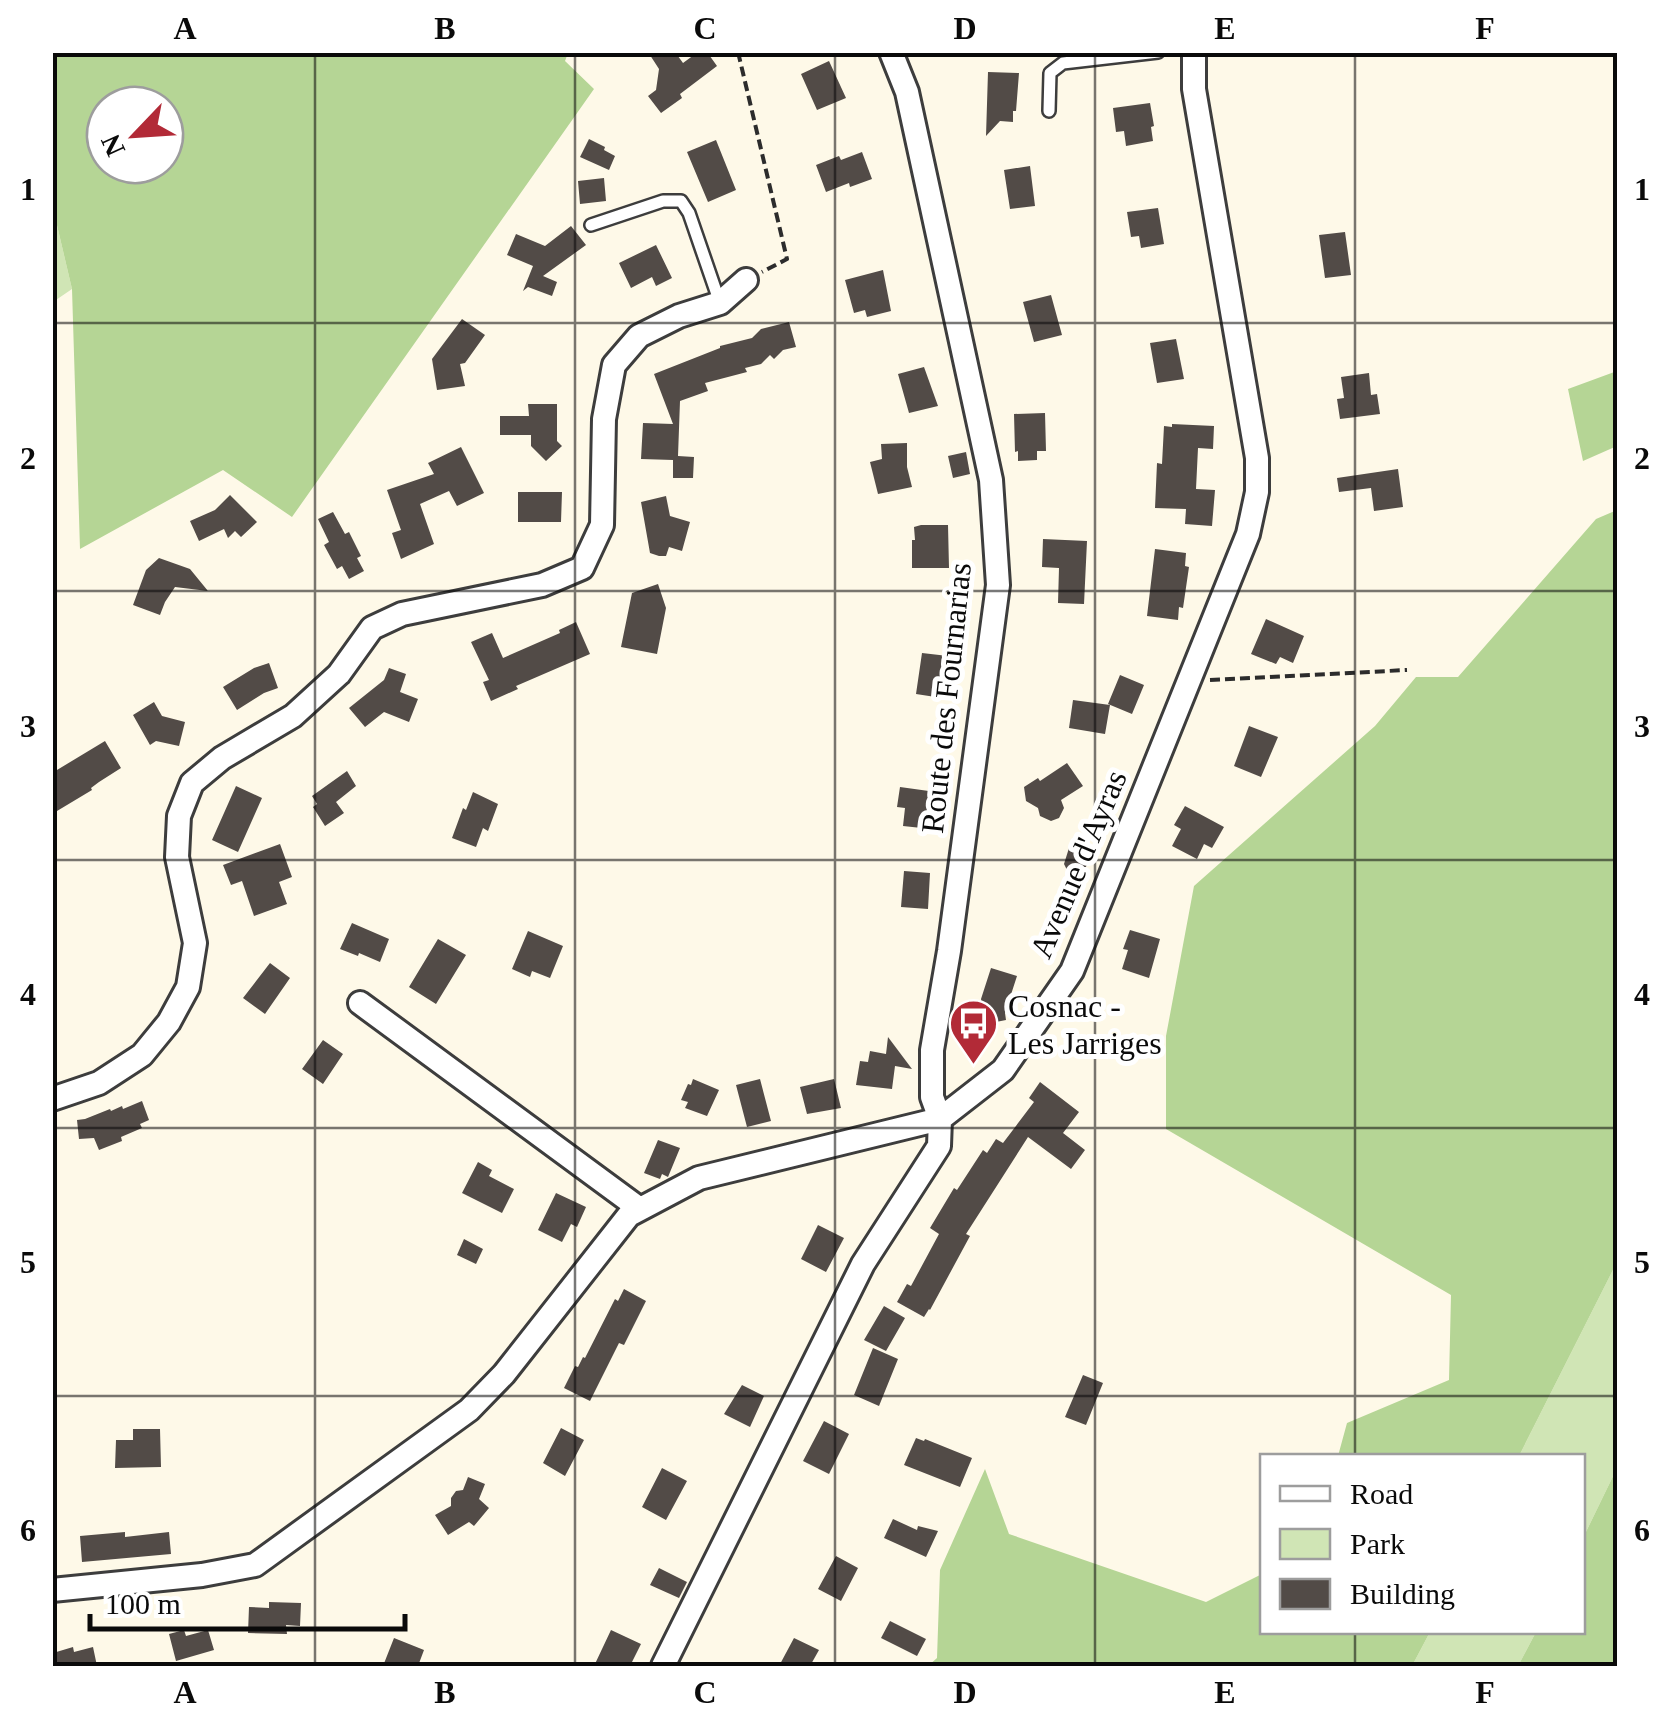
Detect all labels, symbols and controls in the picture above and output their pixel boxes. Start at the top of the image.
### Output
text: A [173,10,197,46]
text: B [434,10,456,46]
text: C [693,10,717,46]
text: D [953,10,977,46]
text: E [1214,10,1236,46]
text: F [1475,10,1495,46]
north arrow [85,85,185,185]
text: N [94,130,131,161]
text: 1 [20,171,36,207]
text: 1 [1634,171,1650,207]
text: 2 [20,440,36,476]
text: 2 [1634,440,1650,476]
street label: Route des Fournarias [914,561,978,835]
text: 3 [20,708,36,744]
text: 3 [1634,708,1650,744]
street label: Avenue d'Ayras [1022,765,1134,963]
text: 4 [20,976,36,1012]
text: 4 [1634,976,1650,1012]
place label: Cosnac - Les Jarriges [1008,988,1162,1061]
bus stop icon: Cosnac - Les Jarriges [947,998,999,1066]
text: 5 [20,1244,36,1280]
text: 5 [1634,1244,1650,1280]
legend [1260,1454,1585,1634]
text: Road [1350,1477,1413,1510]
text: 6 [20,1512,36,1548]
text: 6 [1634,1512,1650,1548]
text: Park [1350,1527,1405,1560]
scale bar [90,1569,405,1631]
text: Building [1350,1577,1455,1610]
text: 100 m [105,1587,181,1620]
text: A [173,1674,197,1710]
text: B [434,1674,456,1710]
text: C [693,1674,717,1710]
text: D [953,1674,977,1710]
text: E [1214,1674,1236,1710]
text: F [1475,1674,1495,1710]

